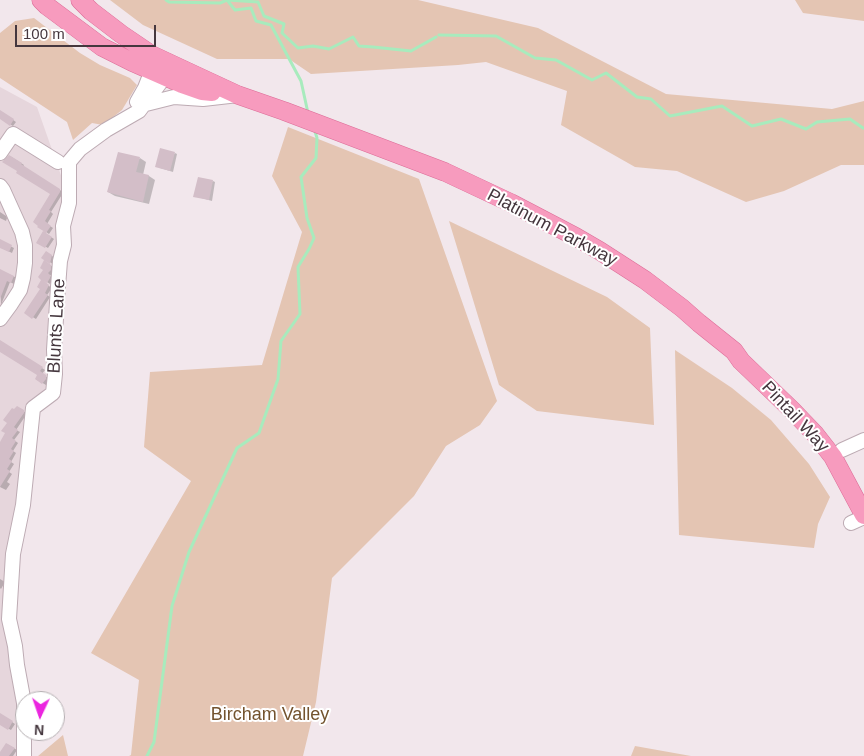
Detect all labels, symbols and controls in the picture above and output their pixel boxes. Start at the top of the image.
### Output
scale bar [18,15,159,47]
text: 100 m [23,25,65,42]
street label: Platinum Parkway [483,185,621,271]
street label: Blunts Lane [44,278,70,374]
street label: Pintail Way [757,377,833,457]
north arrow [15,691,65,741]
park label: Bircham Valley [211,704,329,726]
text: N [34,722,45,738]

